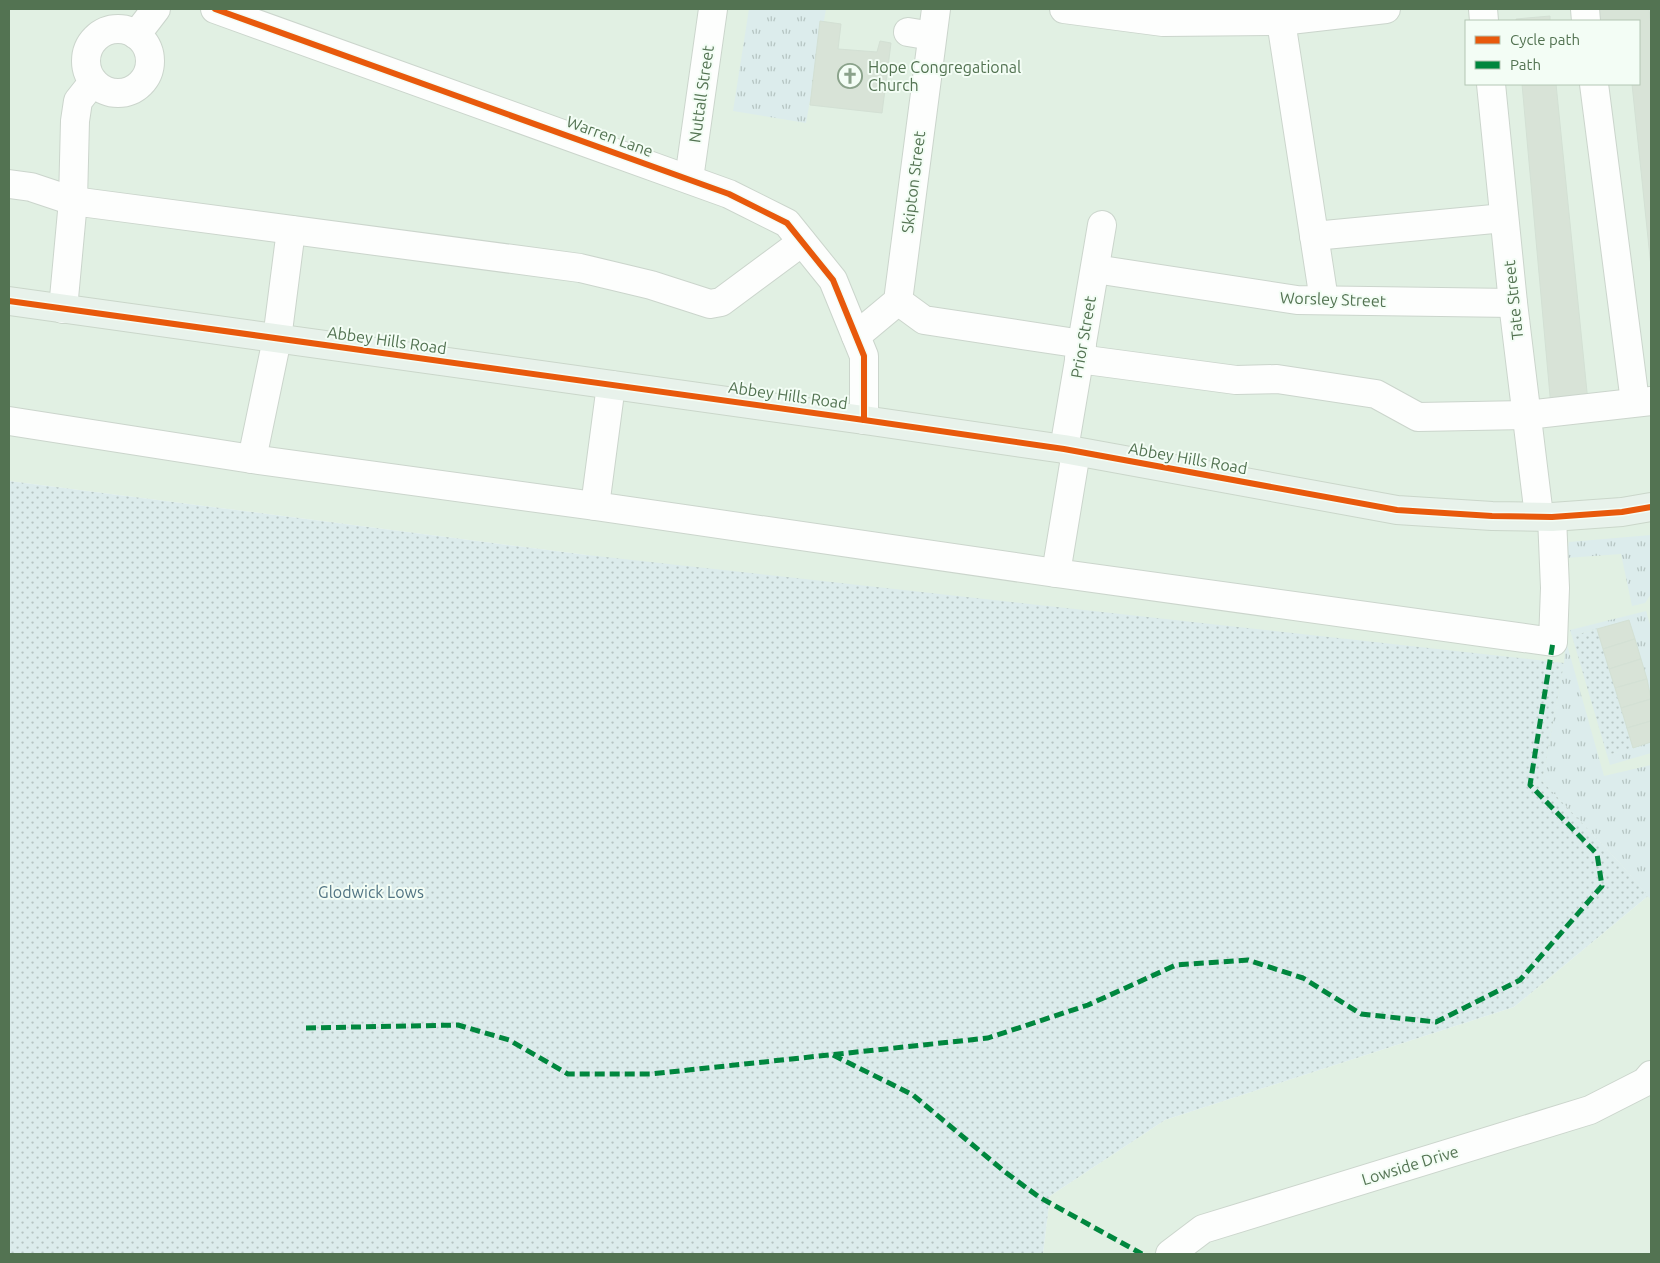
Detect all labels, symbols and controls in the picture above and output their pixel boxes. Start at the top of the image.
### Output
legend [1465,20,1640,85]
text: Cycle path [1510,31,1580,48]
street label: Nuttall Street [685,44,717,144]
text: Path [1510,56,1541,73]
place label: Hope Congregational Church [868,58,1021,94]
church icon: Hope Congregational Church [837,63,863,89]
street label: Warren Lane [564,112,656,160]
street label: Skipton Street [898,129,928,234]
street label: Tate Street [1500,259,1526,341]
street label: Worsley Street [1280,288,1387,310]
street label: Prior Street [1067,294,1099,380]
street label: Abbey Hills Road [326,323,448,357]
street label: Abbey Hills Road [727,378,849,412]
street label: Abbey Hills Road [1127,439,1249,477]
park label: Glodwick Lows [318,883,424,901]
street label: Lowside Drive [1359,1142,1461,1188]

